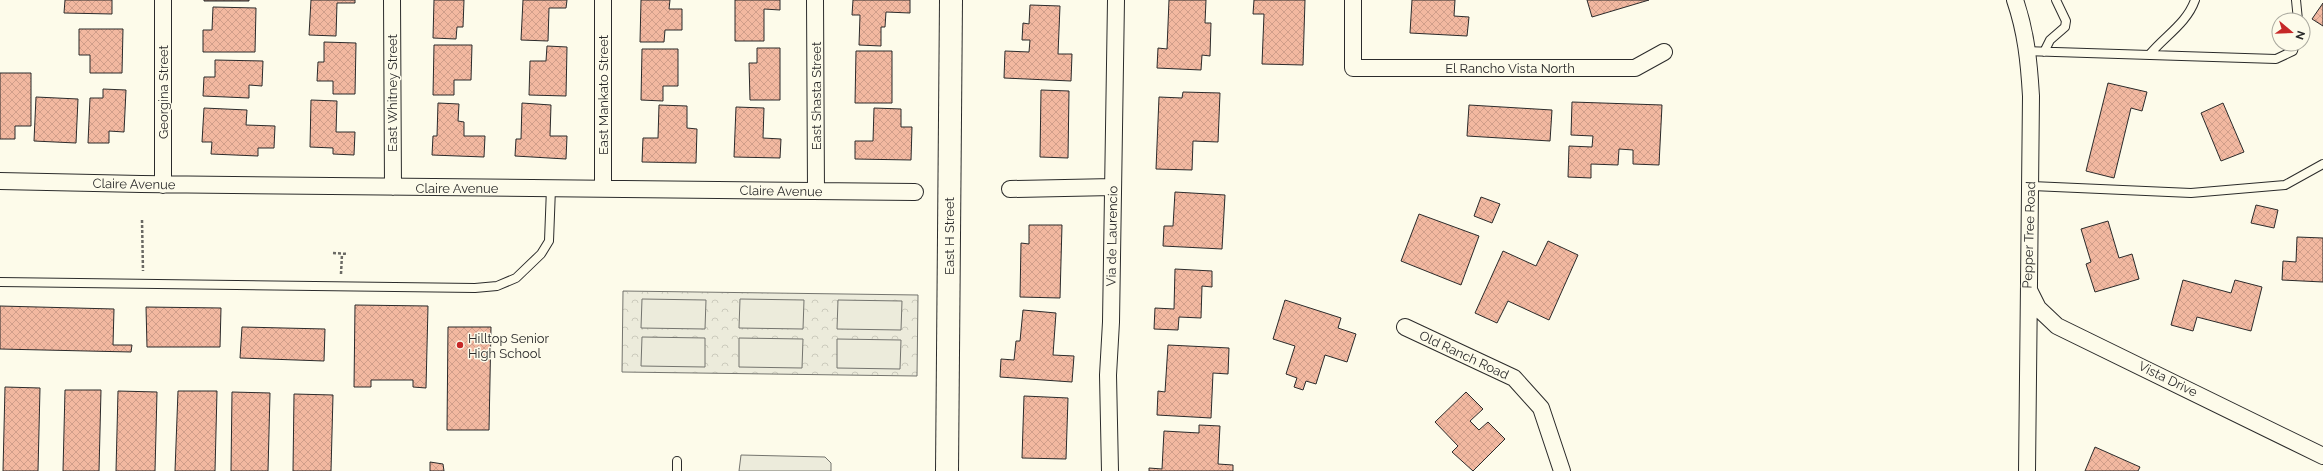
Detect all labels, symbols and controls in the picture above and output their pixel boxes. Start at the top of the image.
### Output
north arrow [2271,12,2311,52]
text: N [2292,29,2307,41]
street label: East Whitney Street [385,33,400,152]
street label: East Mankato Street [596,34,611,155]
street label: East Shasta Street [809,41,824,150]
street label: Georgina Street [156,44,171,139]
street label: El Rancho Vista North [1445,61,1575,76]
street label: Claire Avenue [92,176,176,192]
street label: Claire Avenue [416,181,499,196]
street label: Pepper Tree Road [2020,181,2038,289]
street label: Claire Avenue [739,183,823,199]
street label: Via de Laurencio [1104,185,1120,286]
street label: East H Street [942,196,957,275]
street label: Old Ranch Road [1417,328,1511,382]
place label: Hilltop Senior High School [468,331,549,361]
marker: Hilltop Senior High School [455,340,465,350]
street label: Vista Drive [2136,358,2200,400]

